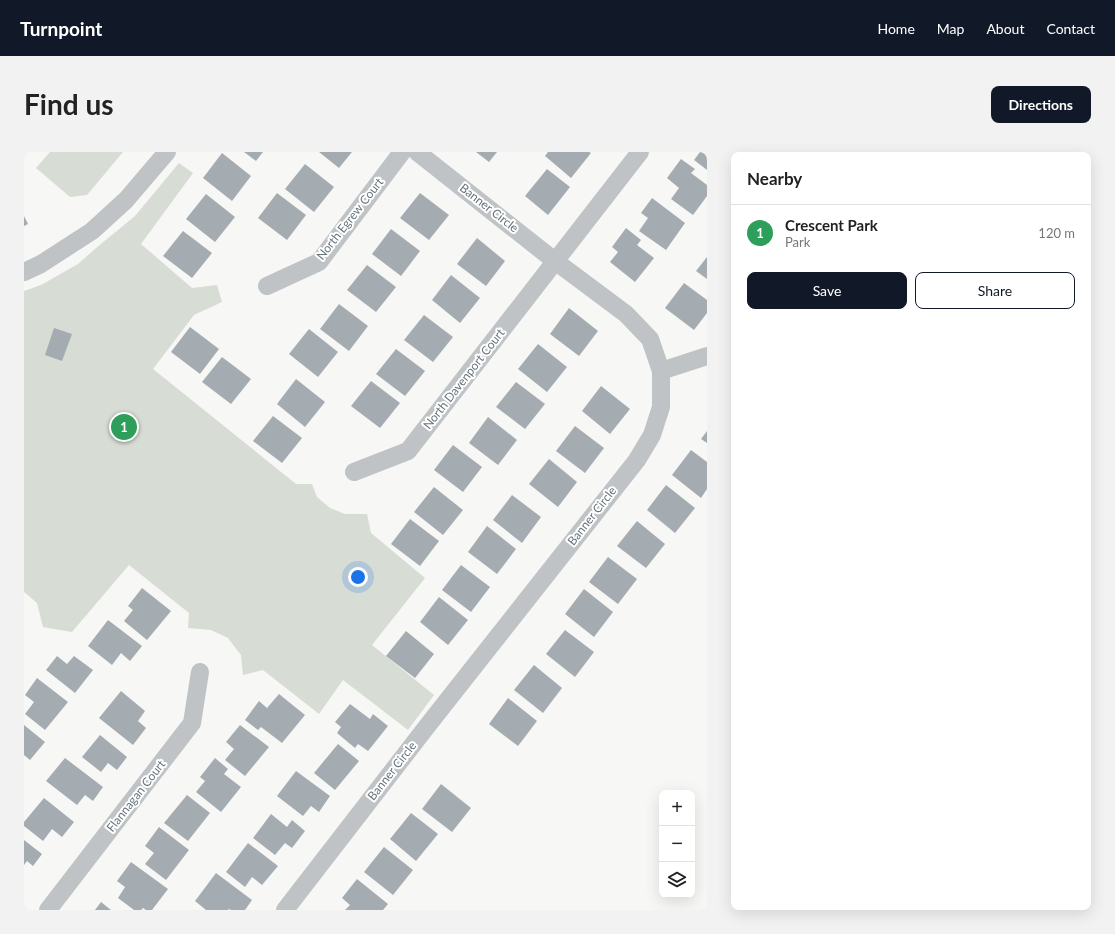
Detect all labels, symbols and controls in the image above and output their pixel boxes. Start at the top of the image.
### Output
text: Turnpoint [20,17,102,40]
text: Home [877,20,915,37]
text: Map [937,20,964,37]
text: About [986,20,1024,37]
text: Contact [1046,20,1095,37]
button: Directions [991,86,1091,123]
text: Find us [24,87,114,121]
text: Nearby [747,168,802,189]
street label: North Egrew Court [313,174,387,263]
street label: Banner Circle [457,180,522,235]
text: Crescent Park [785,216,878,234]
text: 1 [756,225,764,241]
text: 120 m [1038,225,1075,241]
text: Park [785,234,810,250]
button: Save [747,272,907,309]
button: Share [915,272,1075,309]
street label: North Davenport Court [420,325,508,432]
pin: 1 [111,412,137,442]
street label: Banner Circle [564,483,619,548]
your location [348,567,368,587]
street label: Banner Circle [364,738,419,803]
street label: Flannagan Court [103,756,169,835]
map controls [659,790,695,898]
button: + [659,790,695,826]
button: − [659,826,695,862]
button: layers [659,862,695,898]

